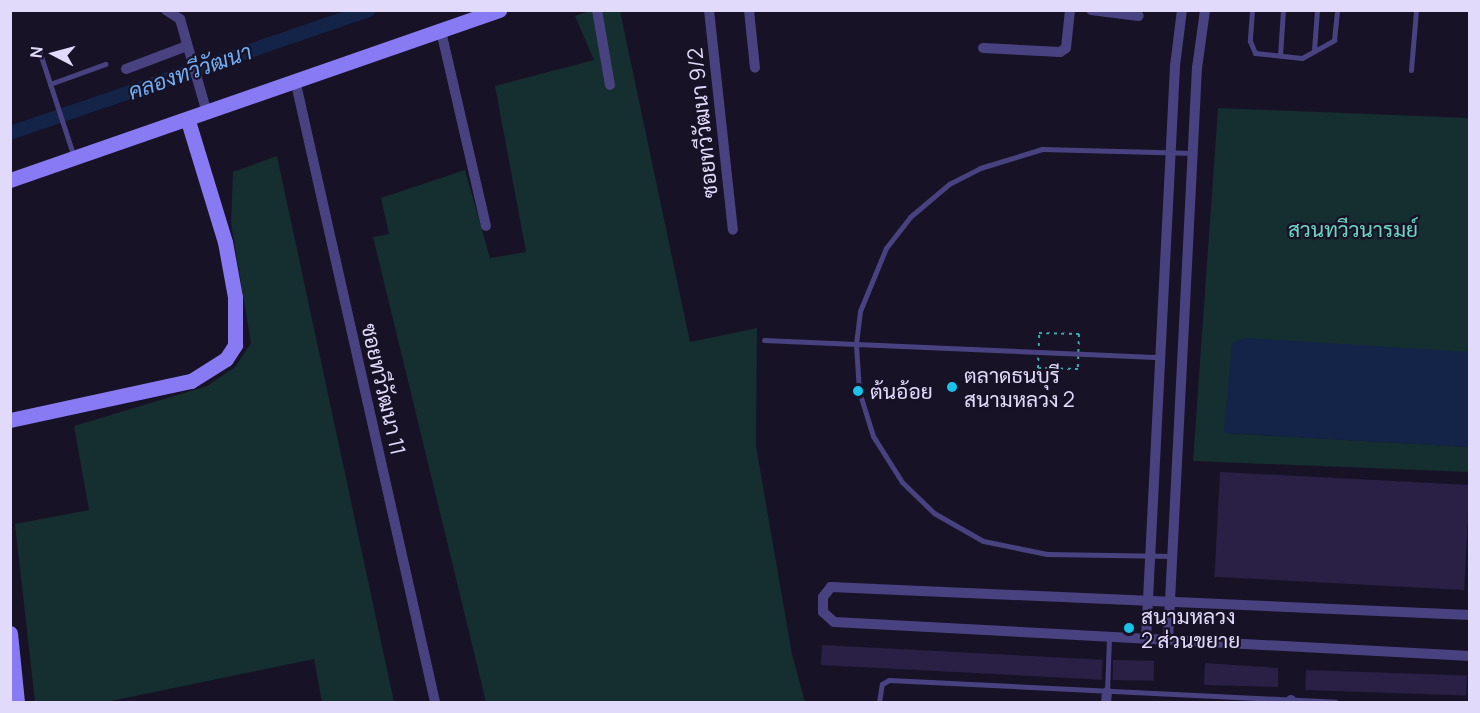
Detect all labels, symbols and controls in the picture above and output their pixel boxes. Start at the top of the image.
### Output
north arrow [24,24,84,84]
water label: คลองทวีวัฒนา [125,39,255,105]
text: N [25,45,48,59]
street label: ซอยทวีวัฒนา 9/2 [682,47,722,199]
park label: สวนทวีวนารมย์ [1288,216,1418,242]
street label: ซอยทวีวัฒนา 11 [357,321,411,457]
place label: ตลาดธนบุรี สนามหลวง 2 [964,362,1075,412]
place label: ต้นอ้อย [870,378,933,404]
marker: ตลาดธนบุรี สนามหลวง 2 [945,380,959,394]
marker: ต้นอ้อย [851,384,865,398]
place label: สนามหลวง 2 ส่วนขยาย [1141,603,1240,653]
marker: สนามหลวง 2 ส่วนขยาย [1122,621,1136,635]

